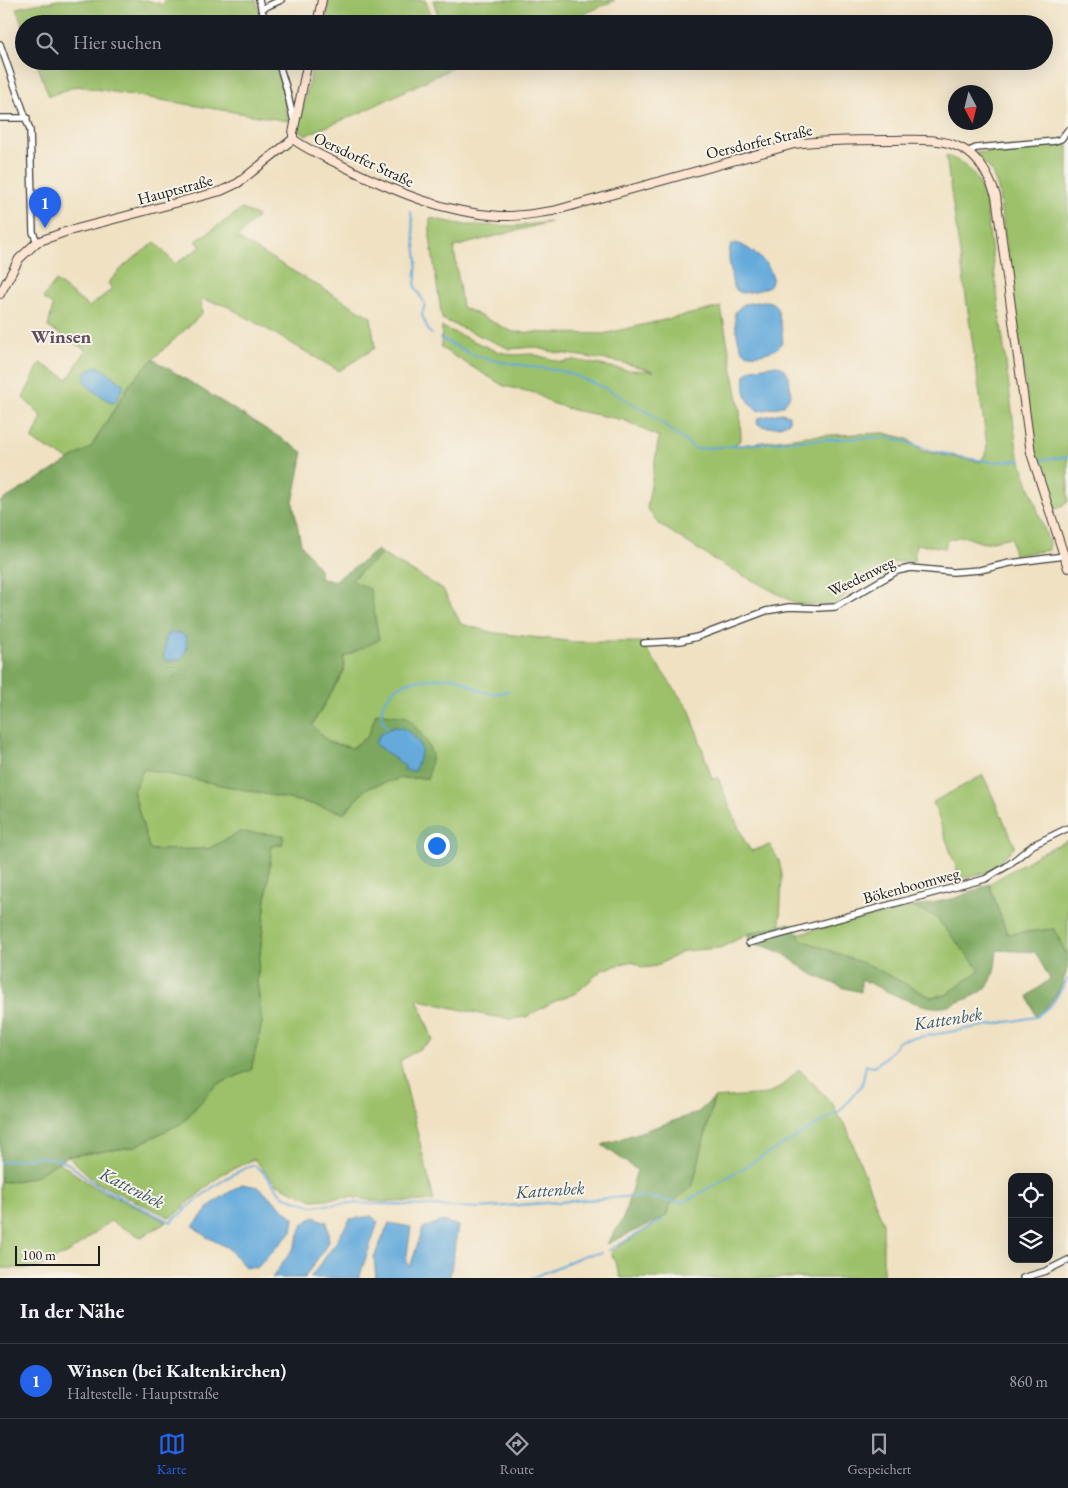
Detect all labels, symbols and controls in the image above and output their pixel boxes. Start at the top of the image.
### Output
search box [15,15,1053,70]
icon: search [33,29,61,57]
text: Hier suchen [73,30,162,55]
north arrow [948,85,993,130]
street label: Oersdorfer Straße [704,119,814,164]
street label: Oersdorfer Straße [310,127,417,192]
street label: Hauptstraße [135,169,215,210]
pin: 1 [29,187,61,228]
district label: Winsen [31,324,92,349]
street label: Weedenweg [825,551,899,602]
your location [424,833,450,859]
street label: Bökenboomweg [861,862,963,908]
water label: Kattenbek [911,1002,984,1035]
water label: Kattenbek [95,1161,168,1213]
map controls [1008,1173,1053,1263]
button: locate [1008,1173,1053,1218]
water label: Kattenbek [514,1176,585,1203]
button: layers [1008,1218,1053,1263]
scale bar [15,1243,100,1266]
text: 100 m [22,1246,56,1264]
text: In der Nähe [20,1297,125,1324]
text: Winsen (bei Kaltenkirchen) [67,1358,286,1383]
text: 1 [32,1371,40,1392]
text: 860 m [1009,1371,1048,1392]
text: Haltestelle · Hauptstraße [67,1383,219,1404]
tab: Karte [157,1430,186,1478]
tab: Route [500,1430,534,1478]
tab: Gespeichert [847,1430,911,1478]

